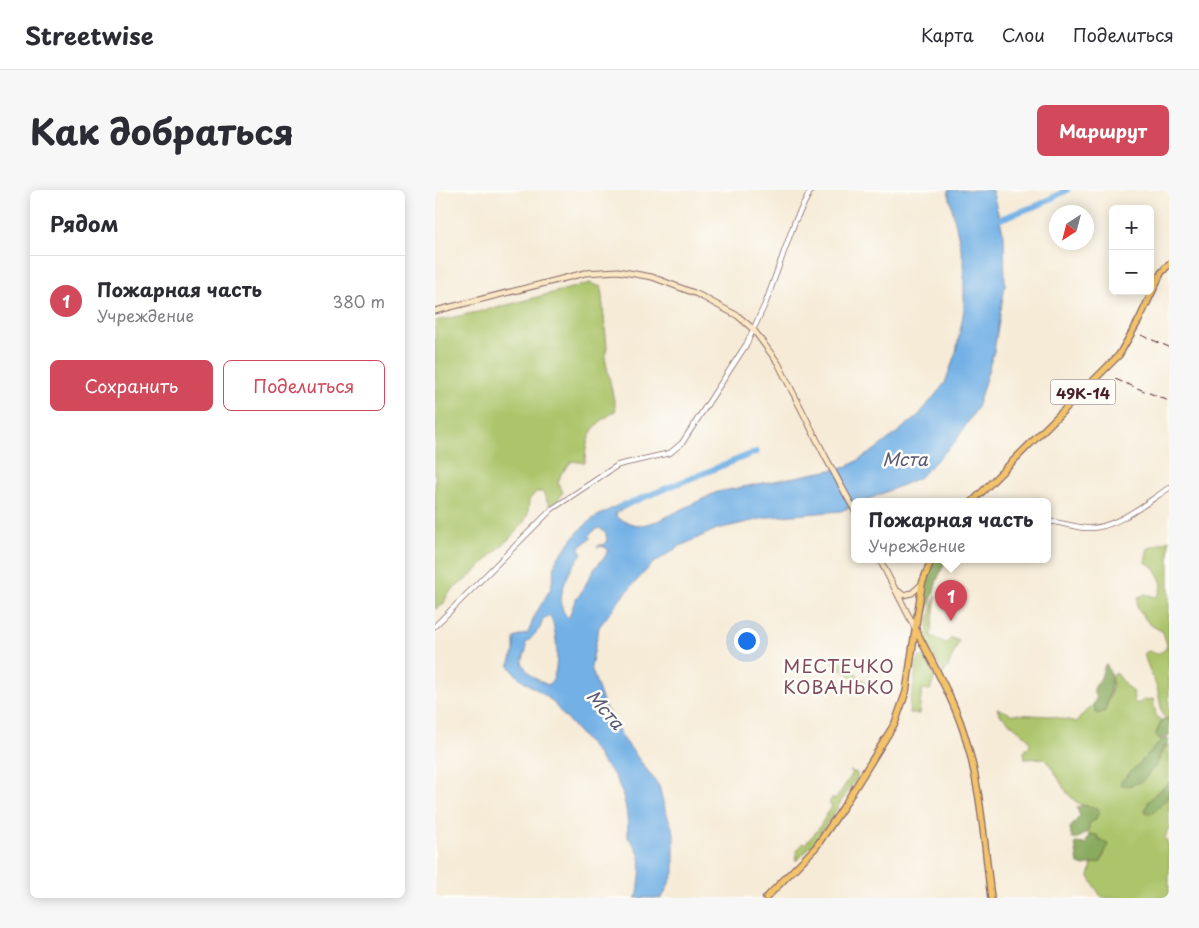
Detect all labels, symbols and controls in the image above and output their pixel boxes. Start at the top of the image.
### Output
text: Streetwise [25,17,154,53]
text: Карта [921,21,974,48]
text: Слои [1002,21,1045,48]
text: Поделиться [1073,21,1174,48]
text: Как добраться [30,104,294,157]
button: Маршрут [1037,105,1169,156]
north arrow [1049,205,1094,250]
map controls [1109,205,1154,295]
button: + [1109,205,1154,250]
text: Рядом [50,207,118,239]
button: − [1109,250,1154,295]
text: Пожарная часть [97,275,262,303]
text: 1 [62,289,70,313]
text: 380 m [333,289,385,313]
text: Учреждение [97,303,194,327]
button: Сохранить [50,360,213,411]
button: Поделиться [223,360,385,411]
road number: 49К-14 [1051,380,1115,404]
water label: Мста [882,445,929,472]
popup [851,498,1051,563]
text: Пожарная часть [869,505,1033,533]
text: Учреждение [869,533,966,557]
pin: 1 [935,580,967,621]
your location [734,628,760,654]
district label: МЕСТЕЧКО КОВАНЬКО [783,652,895,700]
water label: Мста [581,683,632,736]

